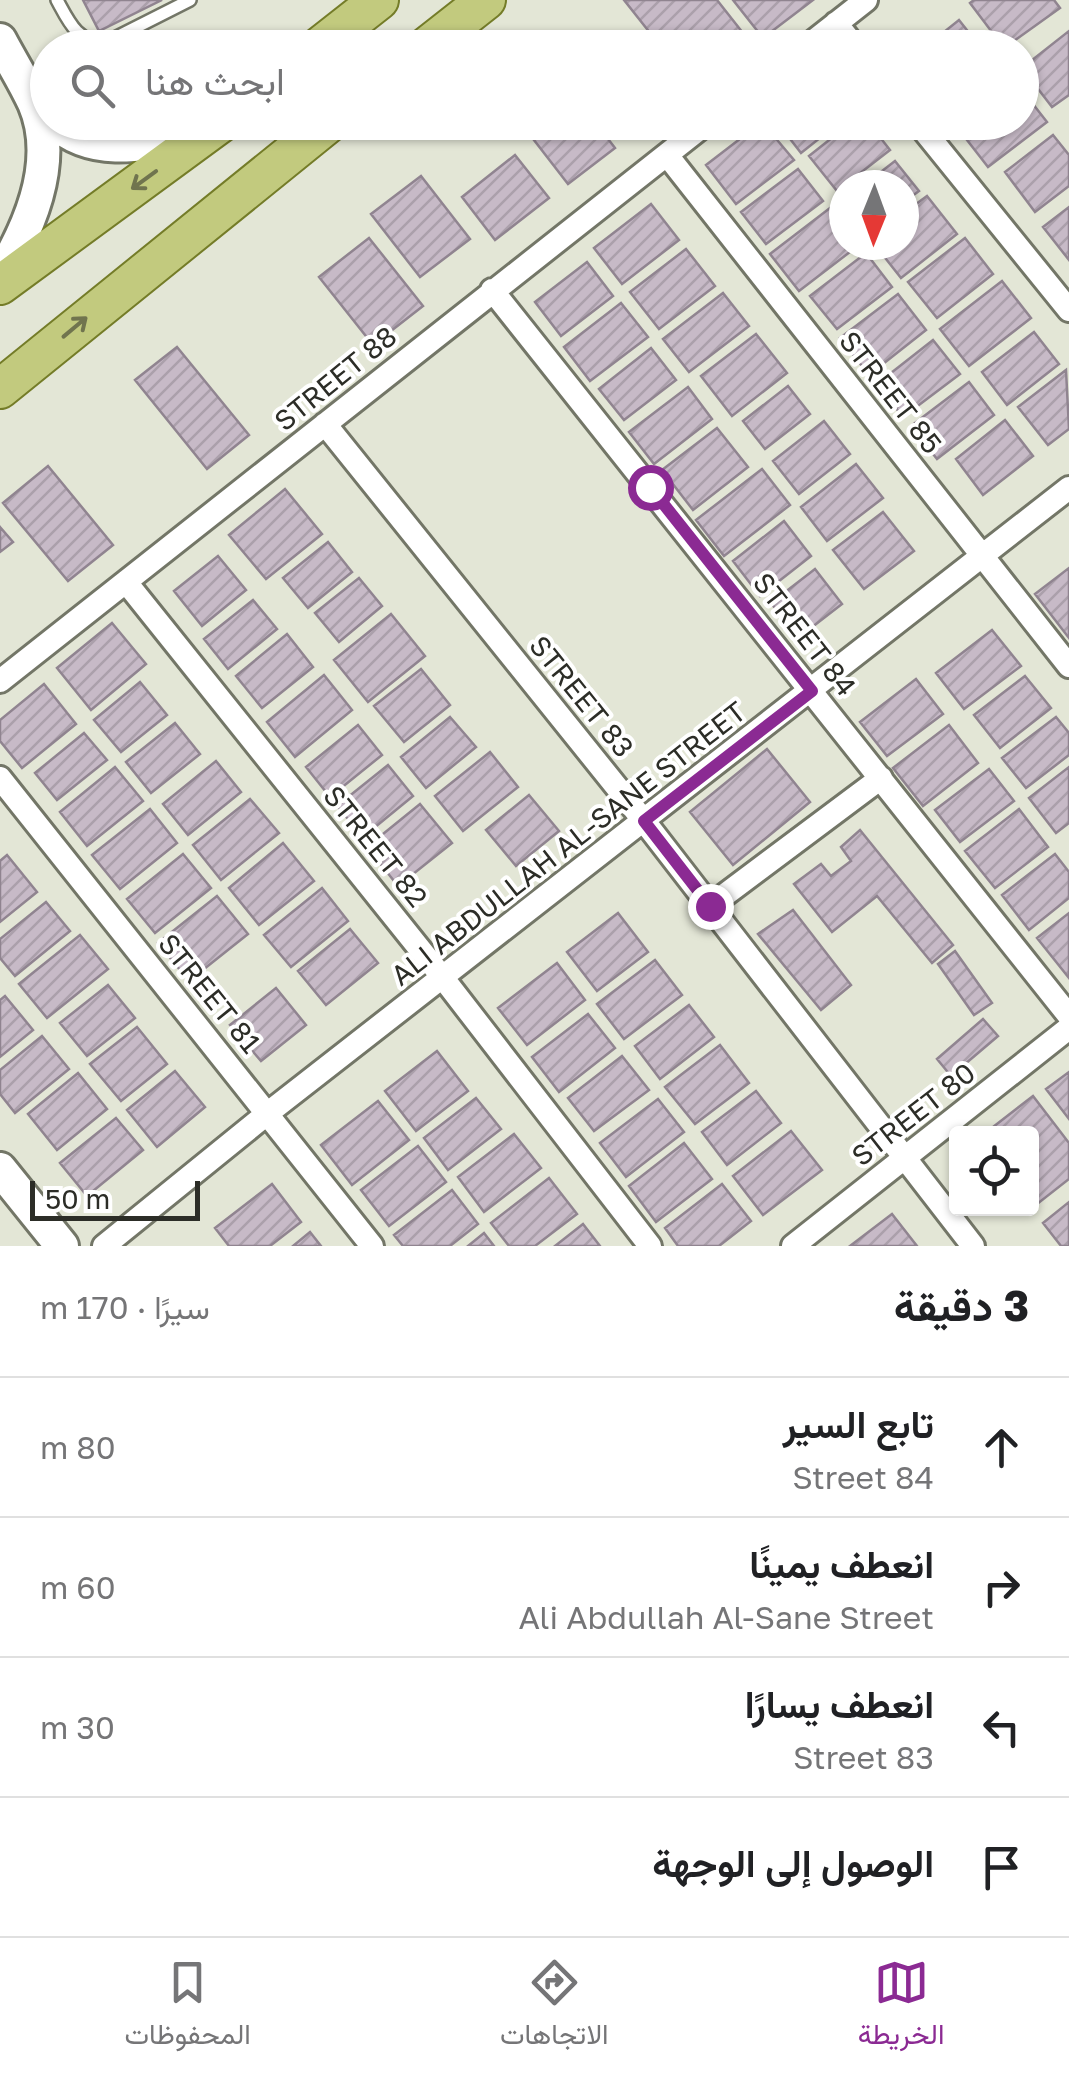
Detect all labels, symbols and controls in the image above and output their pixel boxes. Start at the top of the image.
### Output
search box [30,30,1039,140]
icon: search [65,58,120,113]
text: ابحث هنا [145,58,285,103]
one-way arrow [131,170,158,191]
north arrow [829,170,919,260]
one-way arrow [62,316,88,338]
street label: STREET 88 [267,319,403,437]
street label: STREET 85 [833,324,949,460]
route start [628,465,674,511]
street label: STREET 84 [747,566,863,702]
street label: STREET 83 [523,629,641,763]
street label: ALI ABDULLAH AL-SANE STREET [384,694,752,992]
street label: STREET 82 [317,779,435,913]
route end [688,884,734,930]
street label: STREET 81 [152,927,268,1059]
street label: STREET 80 [845,1056,981,1172]
map controls [949,1126,1039,1216]
button: locate [949,1126,1039,1216]
scale bar [30,1176,200,1220]
text: 50 m [45,1182,110,1215]
text: 3 دقيقة [894,1280,1029,1330]
text: سيرًا · 170 m [40,1288,210,1326]
text: تابع السير [783,1401,934,1446]
icon: ahead [974,1420,1029,1475]
text: 80 m [40,1428,116,1466]
text: Street 84 [792,1458,934,1496]
text: انعطف يمينًا [749,1541,934,1586]
icon: right [974,1560,1029,1615]
text: 60 m [40,1568,116,1606]
text: Ali Abdullah Al-Sane Street [519,1598,934,1636]
text: انعطف يسارًا [745,1681,934,1726]
icon: left [974,1700,1029,1755]
text: 30 m [40,1708,115,1746]
text: Street 83 [793,1738,934,1776]
text: الوصول إلى الوجهة [652,1840,934,1885]
icon: arrive [974,1840,1029,1895]
tab: المحفوظات [125,1955,251,2059]
tab: الاتجاهات [500,1955,609,2059]
tab: الخريطة [858,1955,944,2059]

